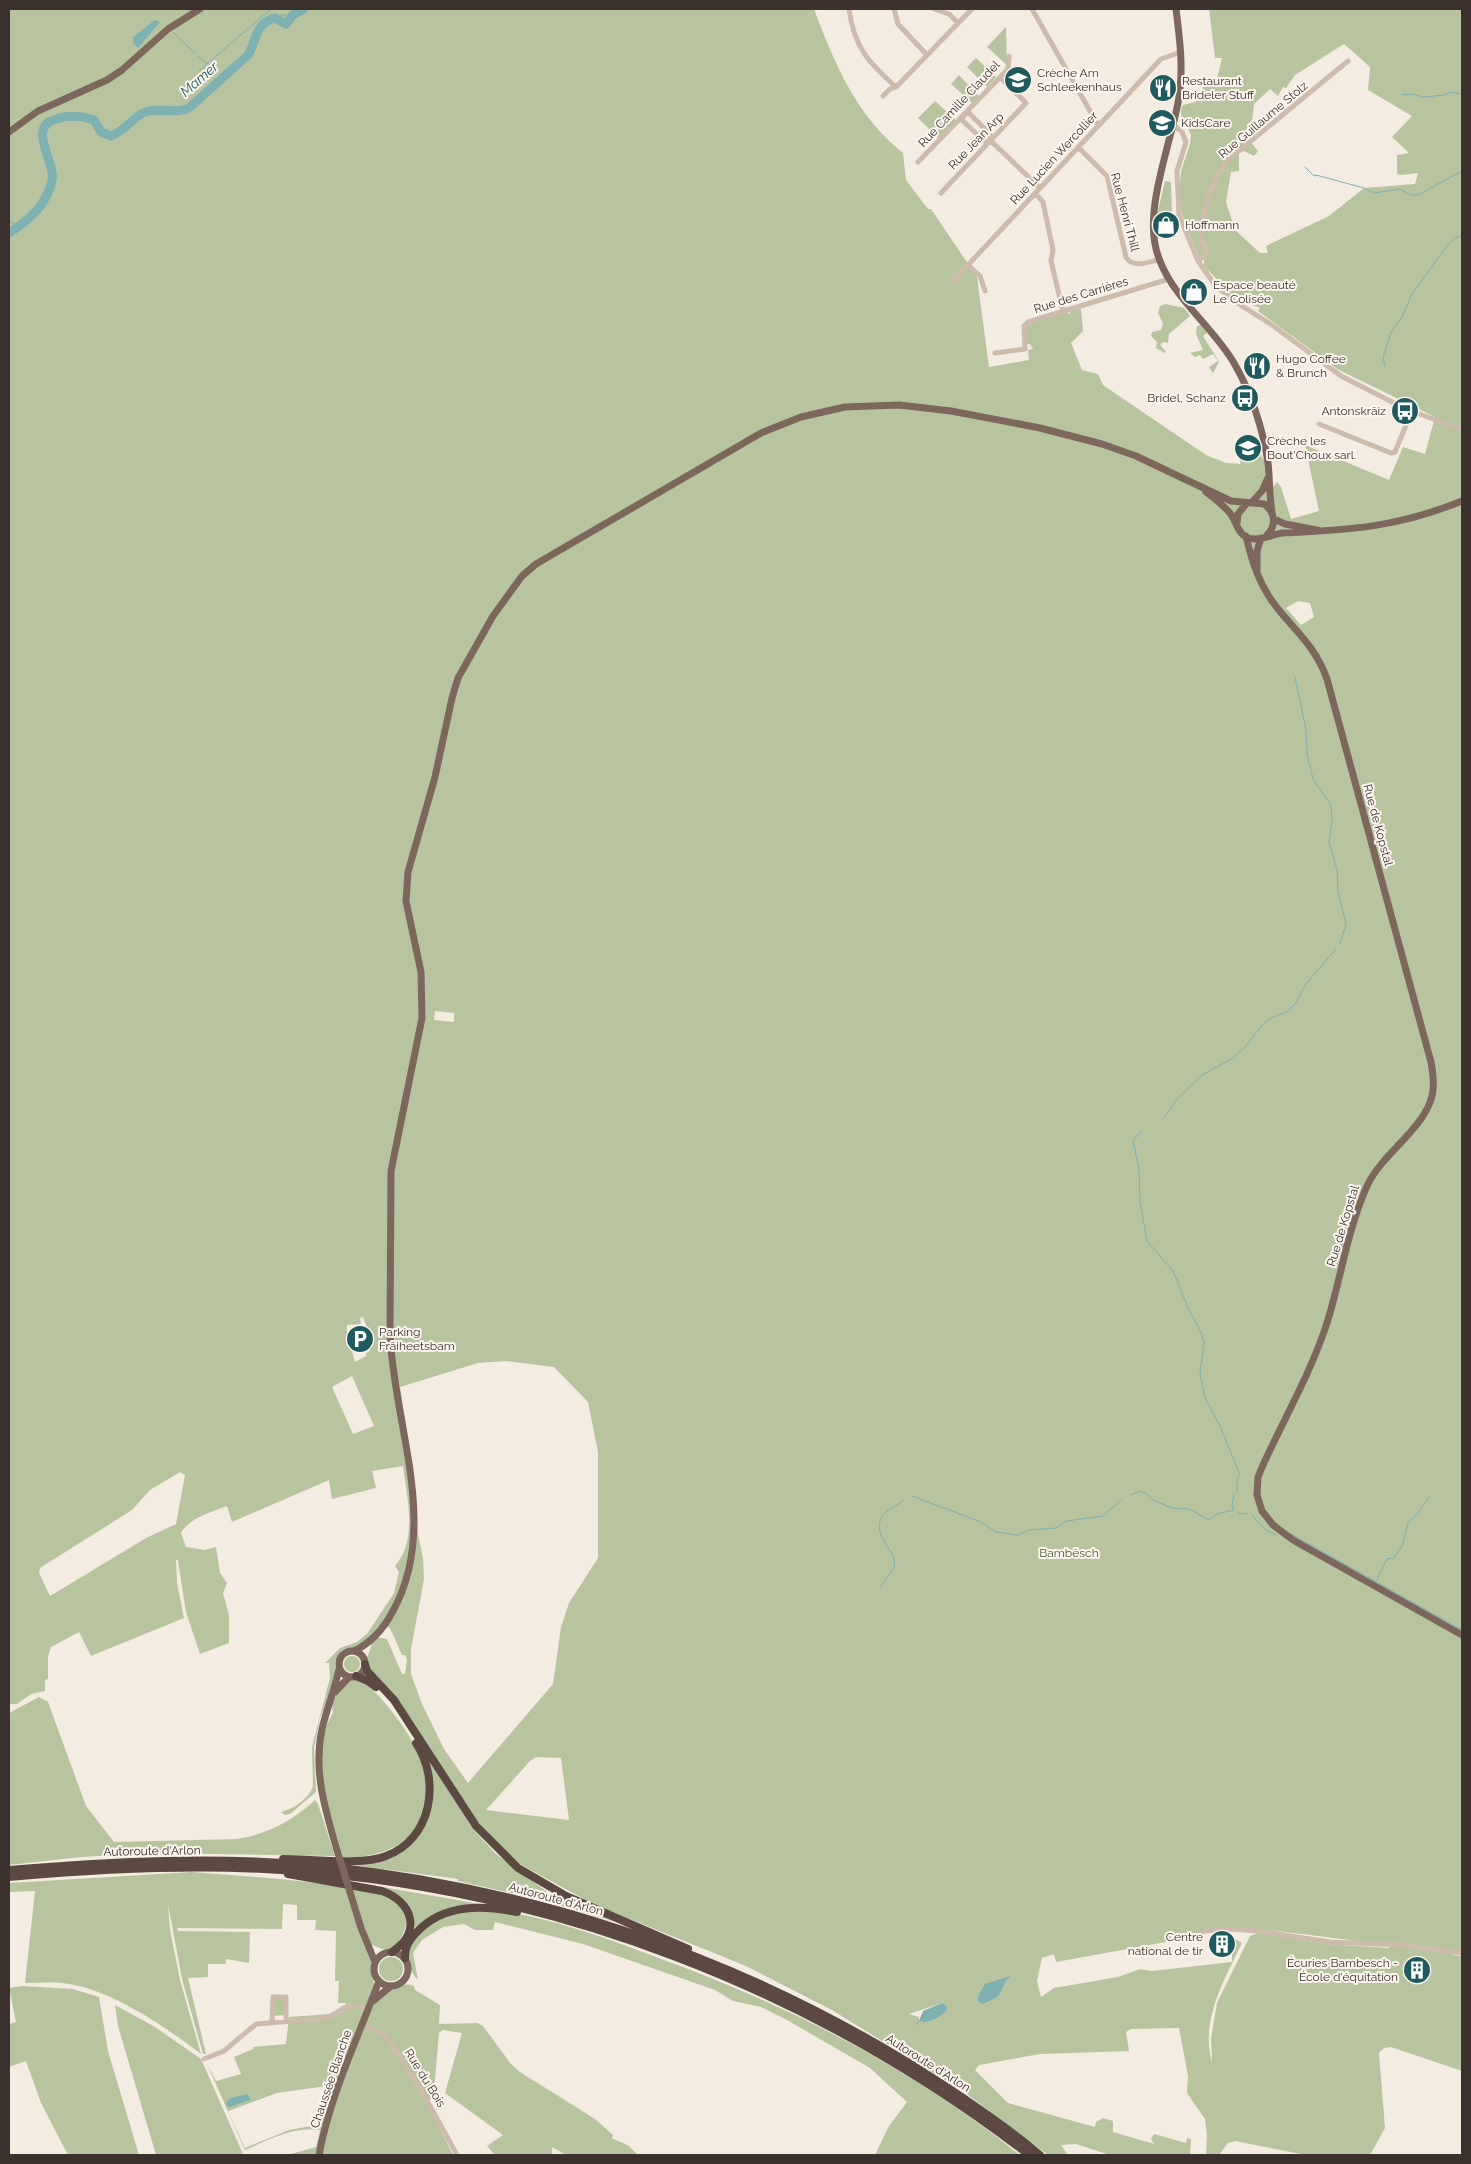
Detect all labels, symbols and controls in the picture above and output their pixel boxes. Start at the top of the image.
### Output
street label: Rue Camille Claudel [915,57,1003,150]
water label: Mamer [177,58,222,100]
school or university icon: Crèche Am Schleekenhaus [1003,65,1033,95]
place label: Crèche Am Schleekenhaus [1037,66,1122,94]
restaurant icon: Restaurant Brideler Stuff [1148,73,1178,103]
place label: Restaurant Brideler Stuff [1182,74,1255,102]
street label: Rue Guillaume Stolz [1216,79,1310,161]
street label: Rue Lucien Wercollier [1007,108,1101,207]
school or university icon: KidsCare [1147,108,1177,138]
street label: Rue Jean Arp [945,110,1007,172]
place label: KidsCare [1181,116,1230,130]
street label: Rue Henri Thill [1108,171,1142,254]
shop icon: Hoffmann [1151,210,1181,240]
place label: Hoffmann [1185,218,1239,232]
street label: Rue des Carrières [1032,274,1130,316]
shop icon: Espace beauté Le Colisée [1179,277,1209,307]
place label: Espace beauté Le Colisée [1213,278,1296,306]
restaurant icon: Hugo Coffee & Brunch [1242,351,1272,381]
place label: Hugo Coffee & Brunch [1276,352,1346,380]
bus stop icon: Bridel, Schanz [1230,383,1260,413]
place label: Bridel, Schanz [1147,391,1226,405]
bus stop icon: Antonskräiz [1390,396,1420,426]
place label: Antonskräiz [1321,404,1386,418]
school or university icon: Crèche les Bout'Choux sarl. [1233,433,1263,463]
place label: Crèche les Bout'Choux sarl. [1267,434,1356,462]
street label: Rue de Kopstal [1360,783,1396,868]
street label: Rue de Kopstal [1324,1183,1362,1268]
parking icon: Parking Fräiheetsbam [345,1324,375,1354]
place label: Parking Fräiheetsbam [379,1325,455,1353]
park label: Bambësch [1039,1546,1099,1560]
street label: Autoroute d'Arlon [103,1843,201,1859]
street label: Autoroute d'Arlon [507,1880,605,1918]
building icon: Centre national de tir [1207,1929,1237,1959]
place label: Centre national de tir [1128,1930,1204,1958]
building icon: Écuries Bambesch - École d'équitation [1402,1955,1432,1985]
place label: Écuries Bambesch - École d'équitation [1287,1956,1398,1984]
street label: Chaussée Blanche [308,2028,354,2130]
street label: Autoroute d'Arlon [883,2031,973,2095]
street label: Rue du Bois [402,2046,449,2110]

